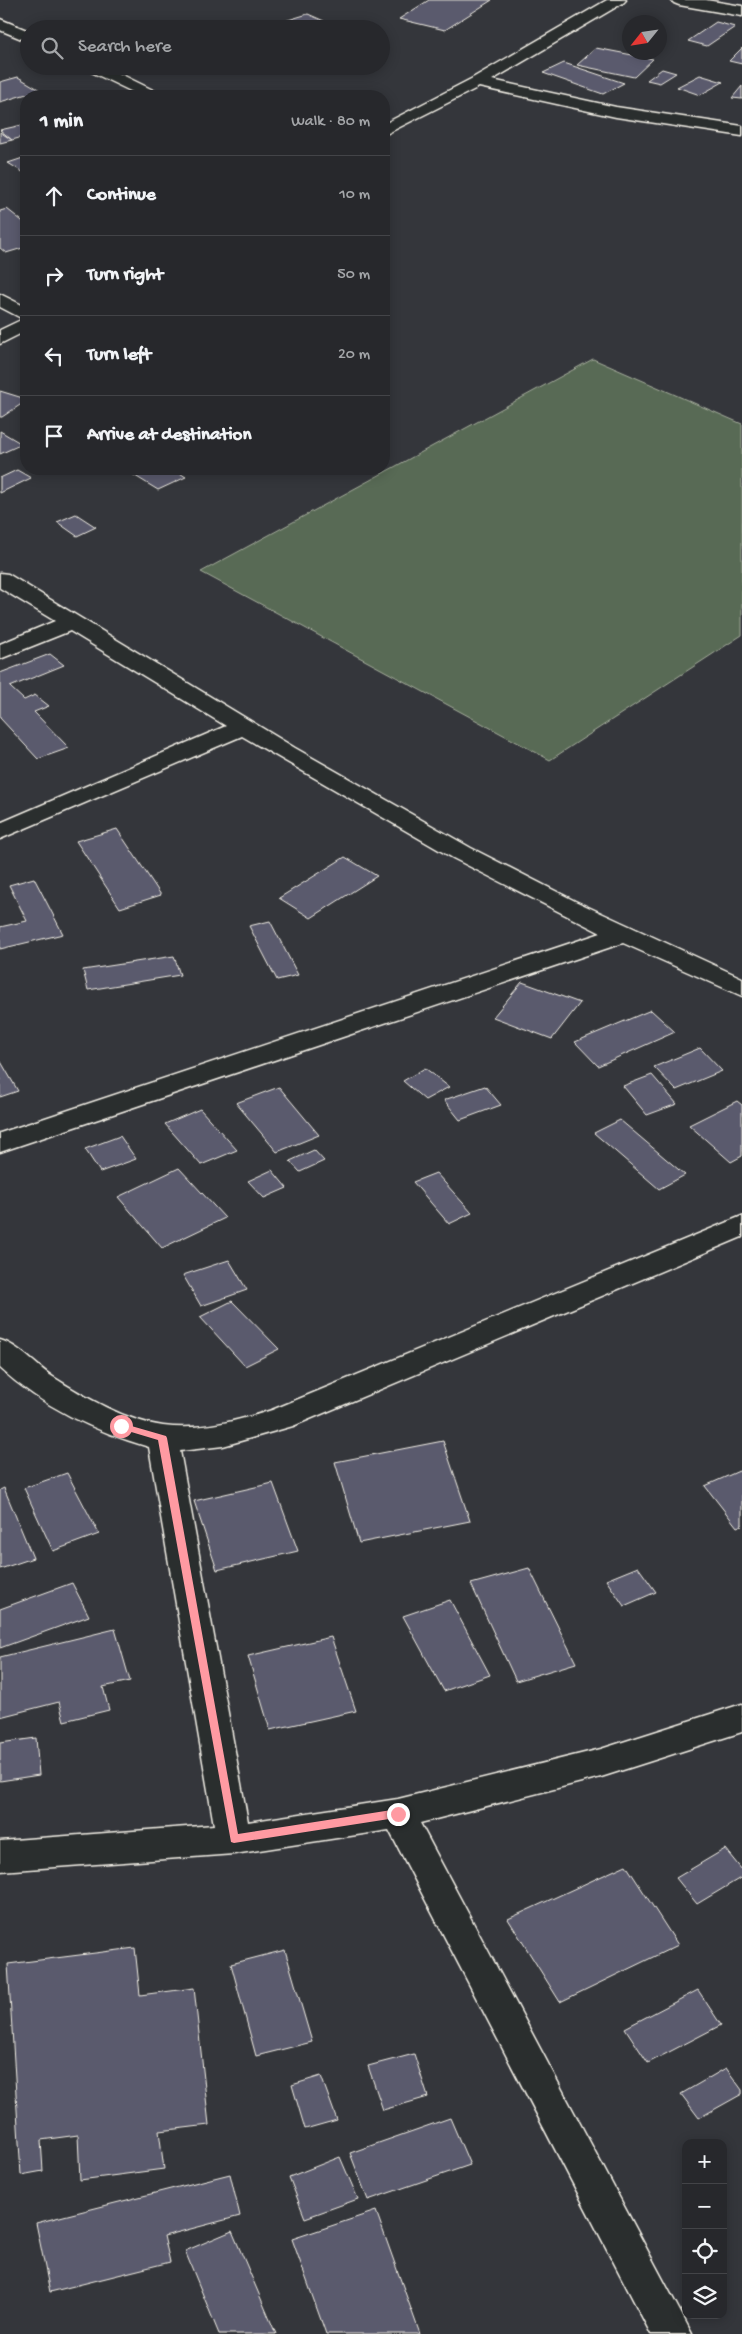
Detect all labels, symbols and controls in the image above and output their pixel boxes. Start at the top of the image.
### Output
north arrow [622,15,667,60]
search box [20,20,390,75]
icon: search [38,34,66,62]
text: Search here [78,36,172,59]
text: 1 min [40,110,83,135]
text: Walk · 80 m [291,113,370,132]
icon: ahead [40,182,68,210]
text: Continue [87,184,156,207]
text: 10 m [339,186,370,205]
icon: right [40,262,68,290]
text: Turn right [87,264,163,287]
text: 50 m [337,266,370,285]
icon: left [40,342,68,370]
text: Turn left [87,344,151,367]
text: 20 m [338,346,370,365]
icon: arrive [40,422,68,450]
text: Arrive at destination [87,424,251,447]
route start [110,1415,133,1438]
route end [387,1803,410,1826]
map controls [682,2139,727,2319]
button: + [682,2139,727,2184]
button: − [682,2184,727,2229]
button: locate [682,2229,727,2274]
button: layers [682,2274,727,2319]

